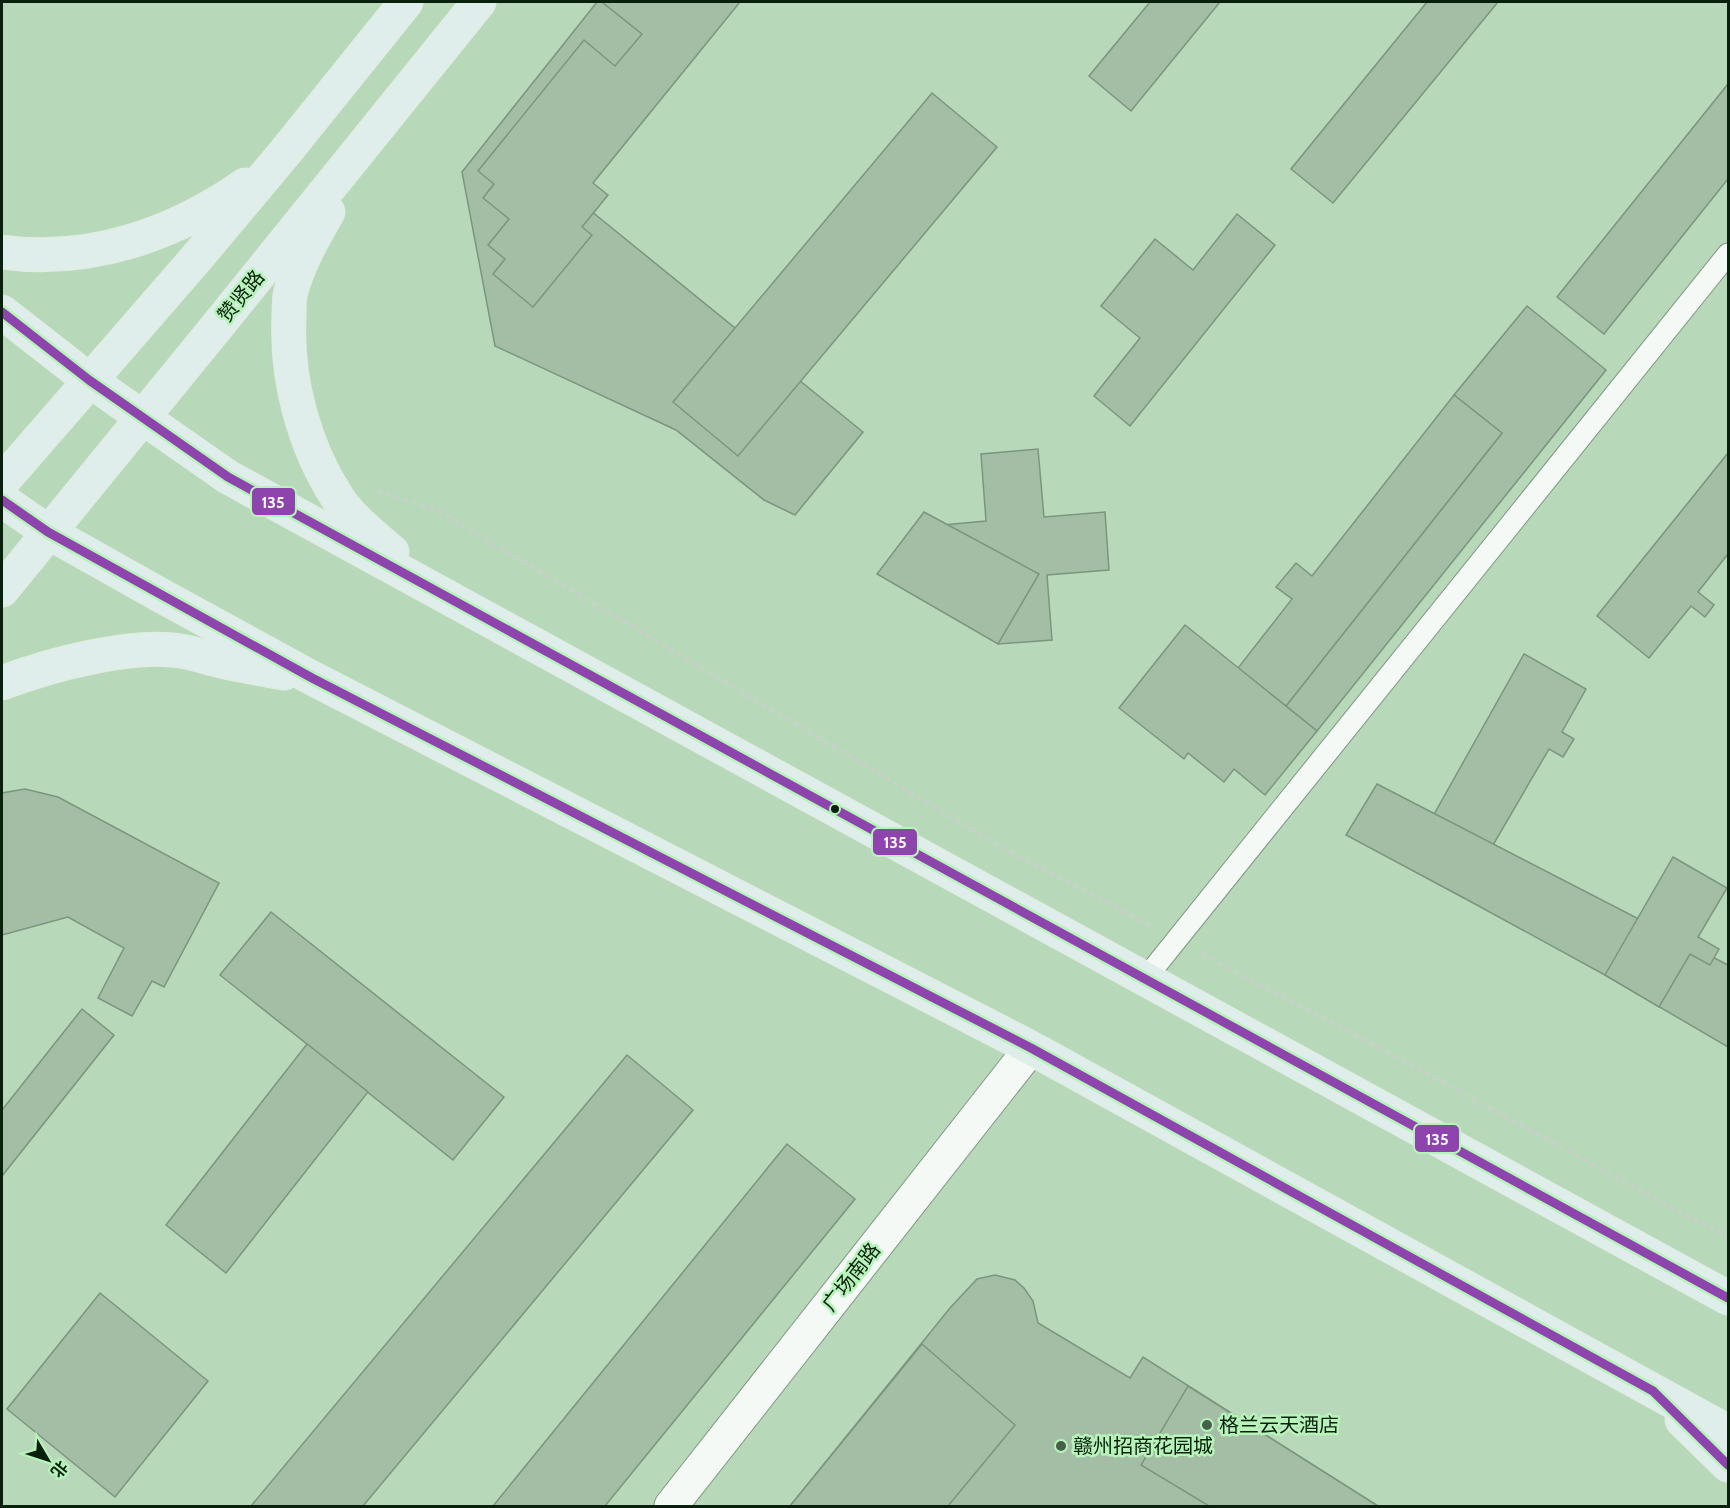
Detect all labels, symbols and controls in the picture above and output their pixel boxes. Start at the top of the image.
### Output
street label: 赞贤路 [213,265,269,327]
line badge: 135 [251,487,296,516]
text: 135 [261,493,285,512]
unlabelled marker [829,803,841,815]
line badge: 135 [872,828,918,856]
text: 135 [883,833,907,852]
line badge: 135 [1414,1124,1460,1153]
text: 135 [1425,1130,1449,1149]
street label: 广场南路 [817,1238,885,1316]
place label: 格兰云天酒店 [1219,1413,1339,1437]
marker: 格兰云天酒店 [1200,1418,1214,1432]
north arrow [18,1430,78,1490]
place label: 赣州招商花园城 [1073,1434,1213,1458]
marker: 赣州招商花园城 [1054,1439,1068,1453]
text: 北 [47,1457,72,1481]

